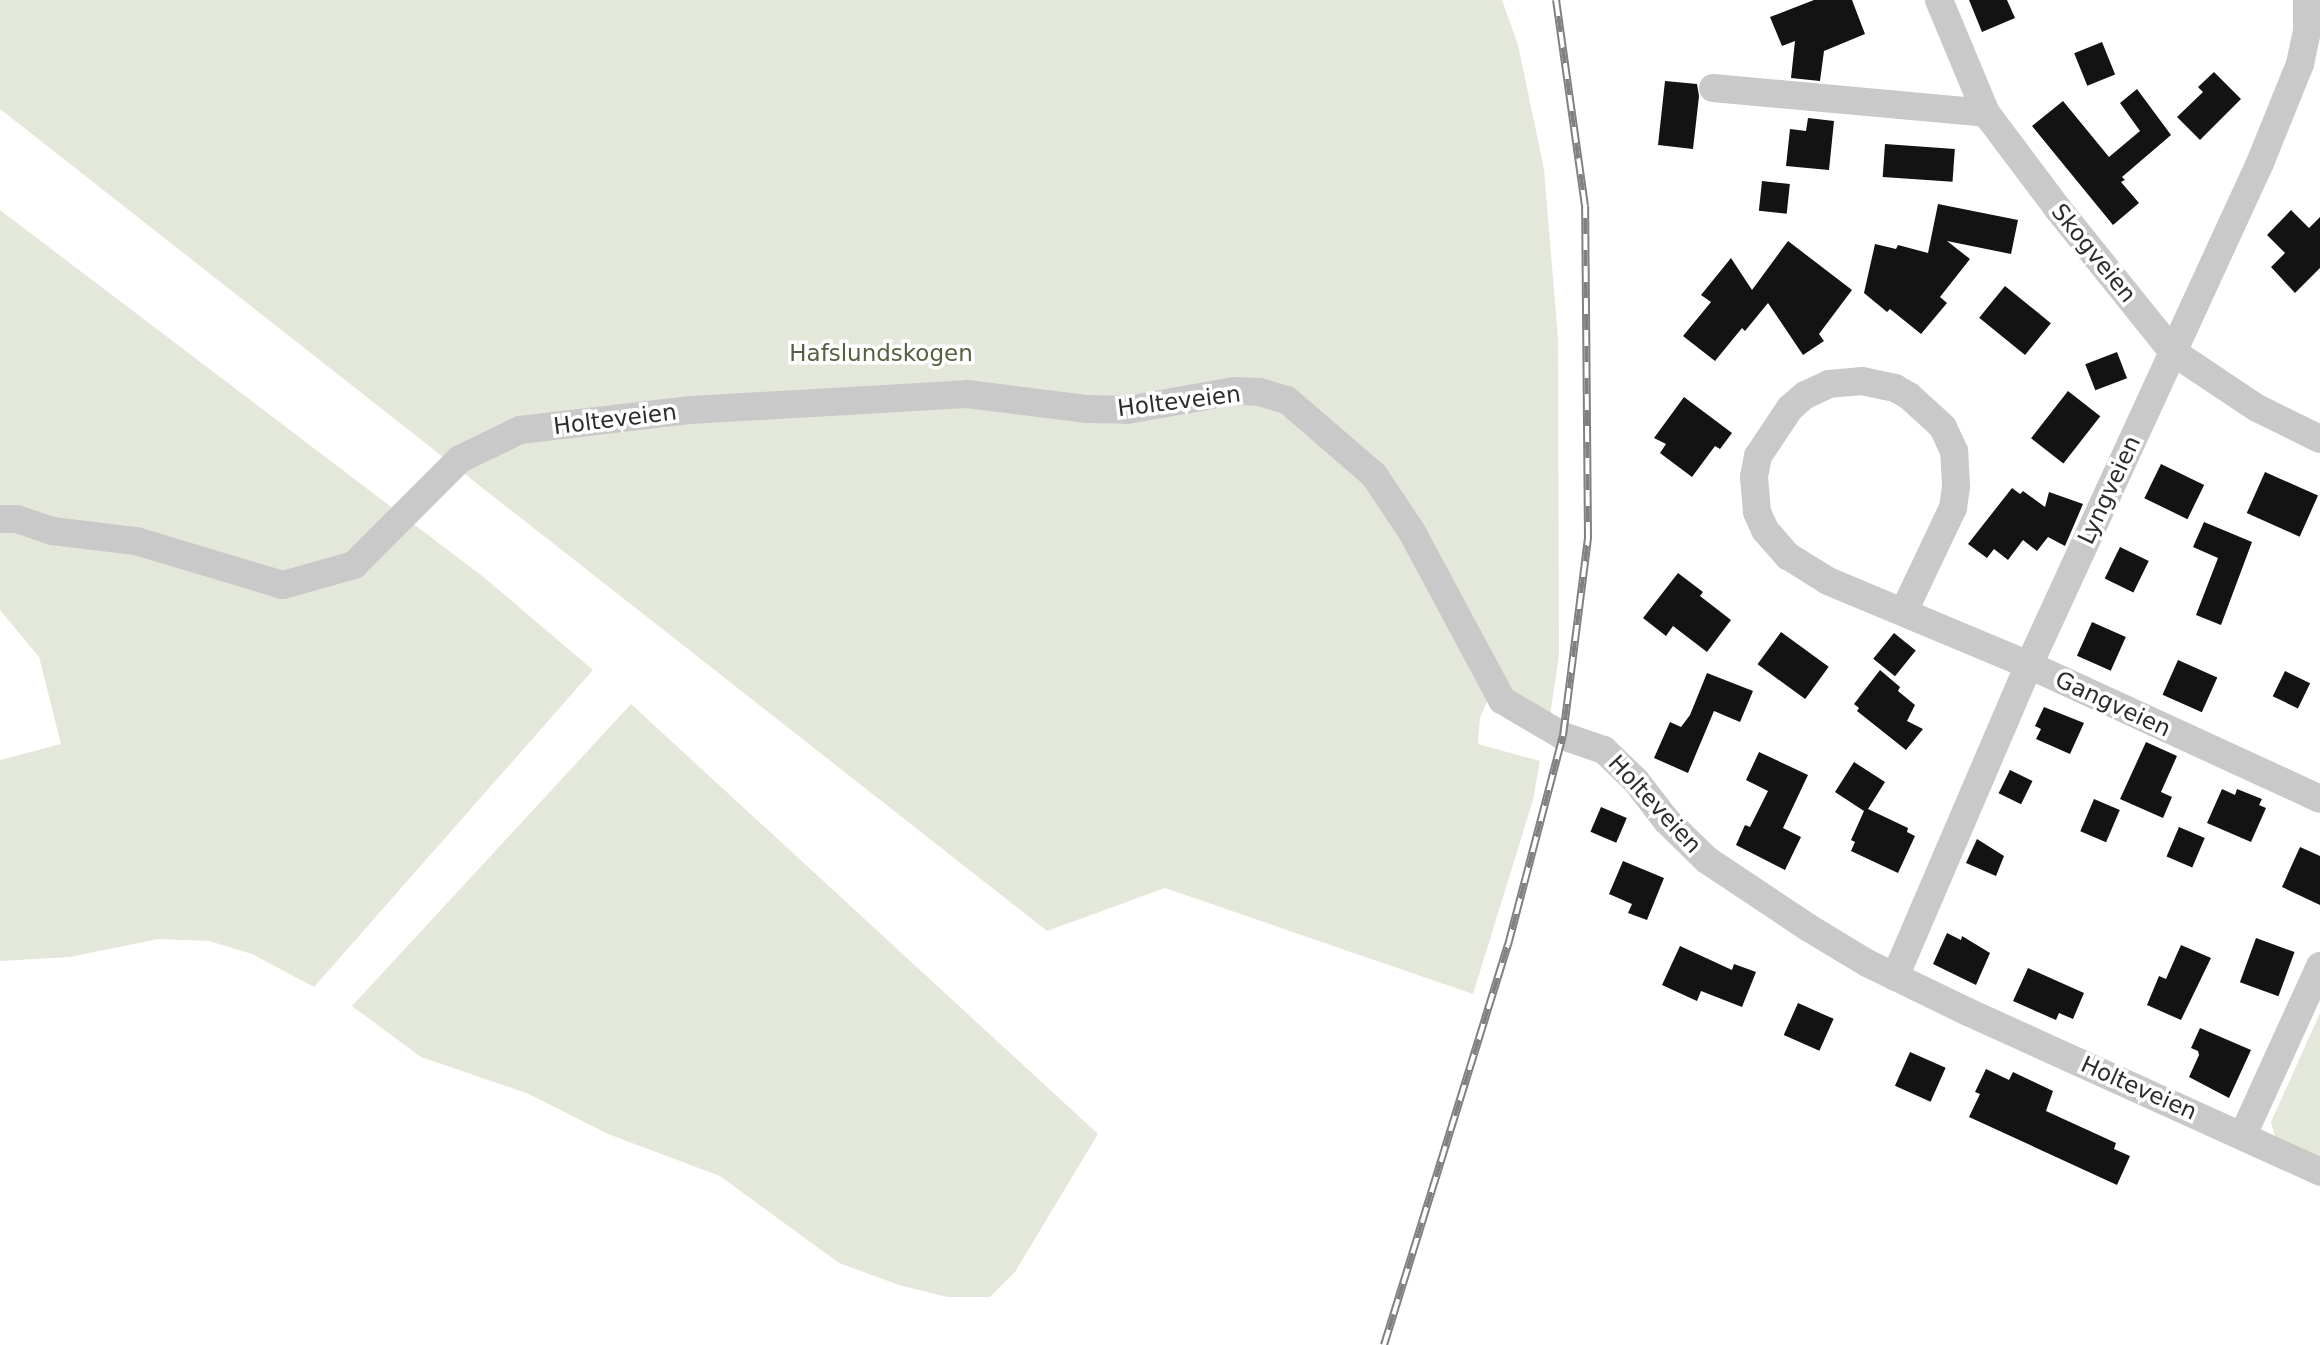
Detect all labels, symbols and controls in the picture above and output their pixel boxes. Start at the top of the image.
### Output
street label: Skogveien [2046,198,2142,308]
park label: Hafslundskogen [789,339,973,367]
street label: Holteveien [1116,380,1242,422]
street label: Holteveien [552,398,678,440]
street label: Lyngveien [2072,431,2146,549]
street label: Gangveien [2051,665,2175,743]
street label: Holteveien [1603,749,1707,859]
street label: Holteveien [2077,1050,2201,1126]

